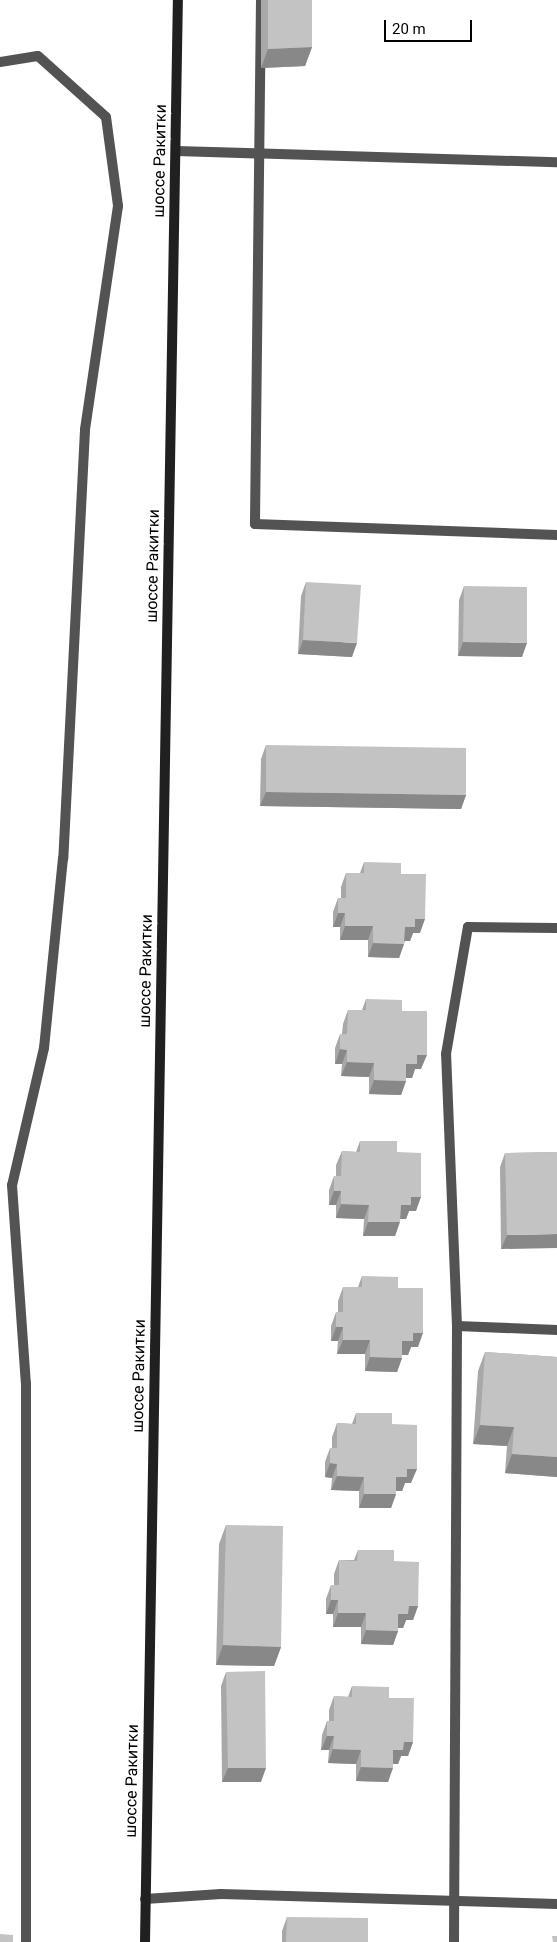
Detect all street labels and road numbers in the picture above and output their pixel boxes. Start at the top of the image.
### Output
street label: шоссе Ракитки [149,104,171,218]
street label: шоссе Ракитки [142,509,164,623]
street label: шоссе Ракитки [135,914,157,1028]
street label: шоссе Ракитки [128,1319,150,1433]
street label: шоссе Ракитки [121,1724,143,1838]

